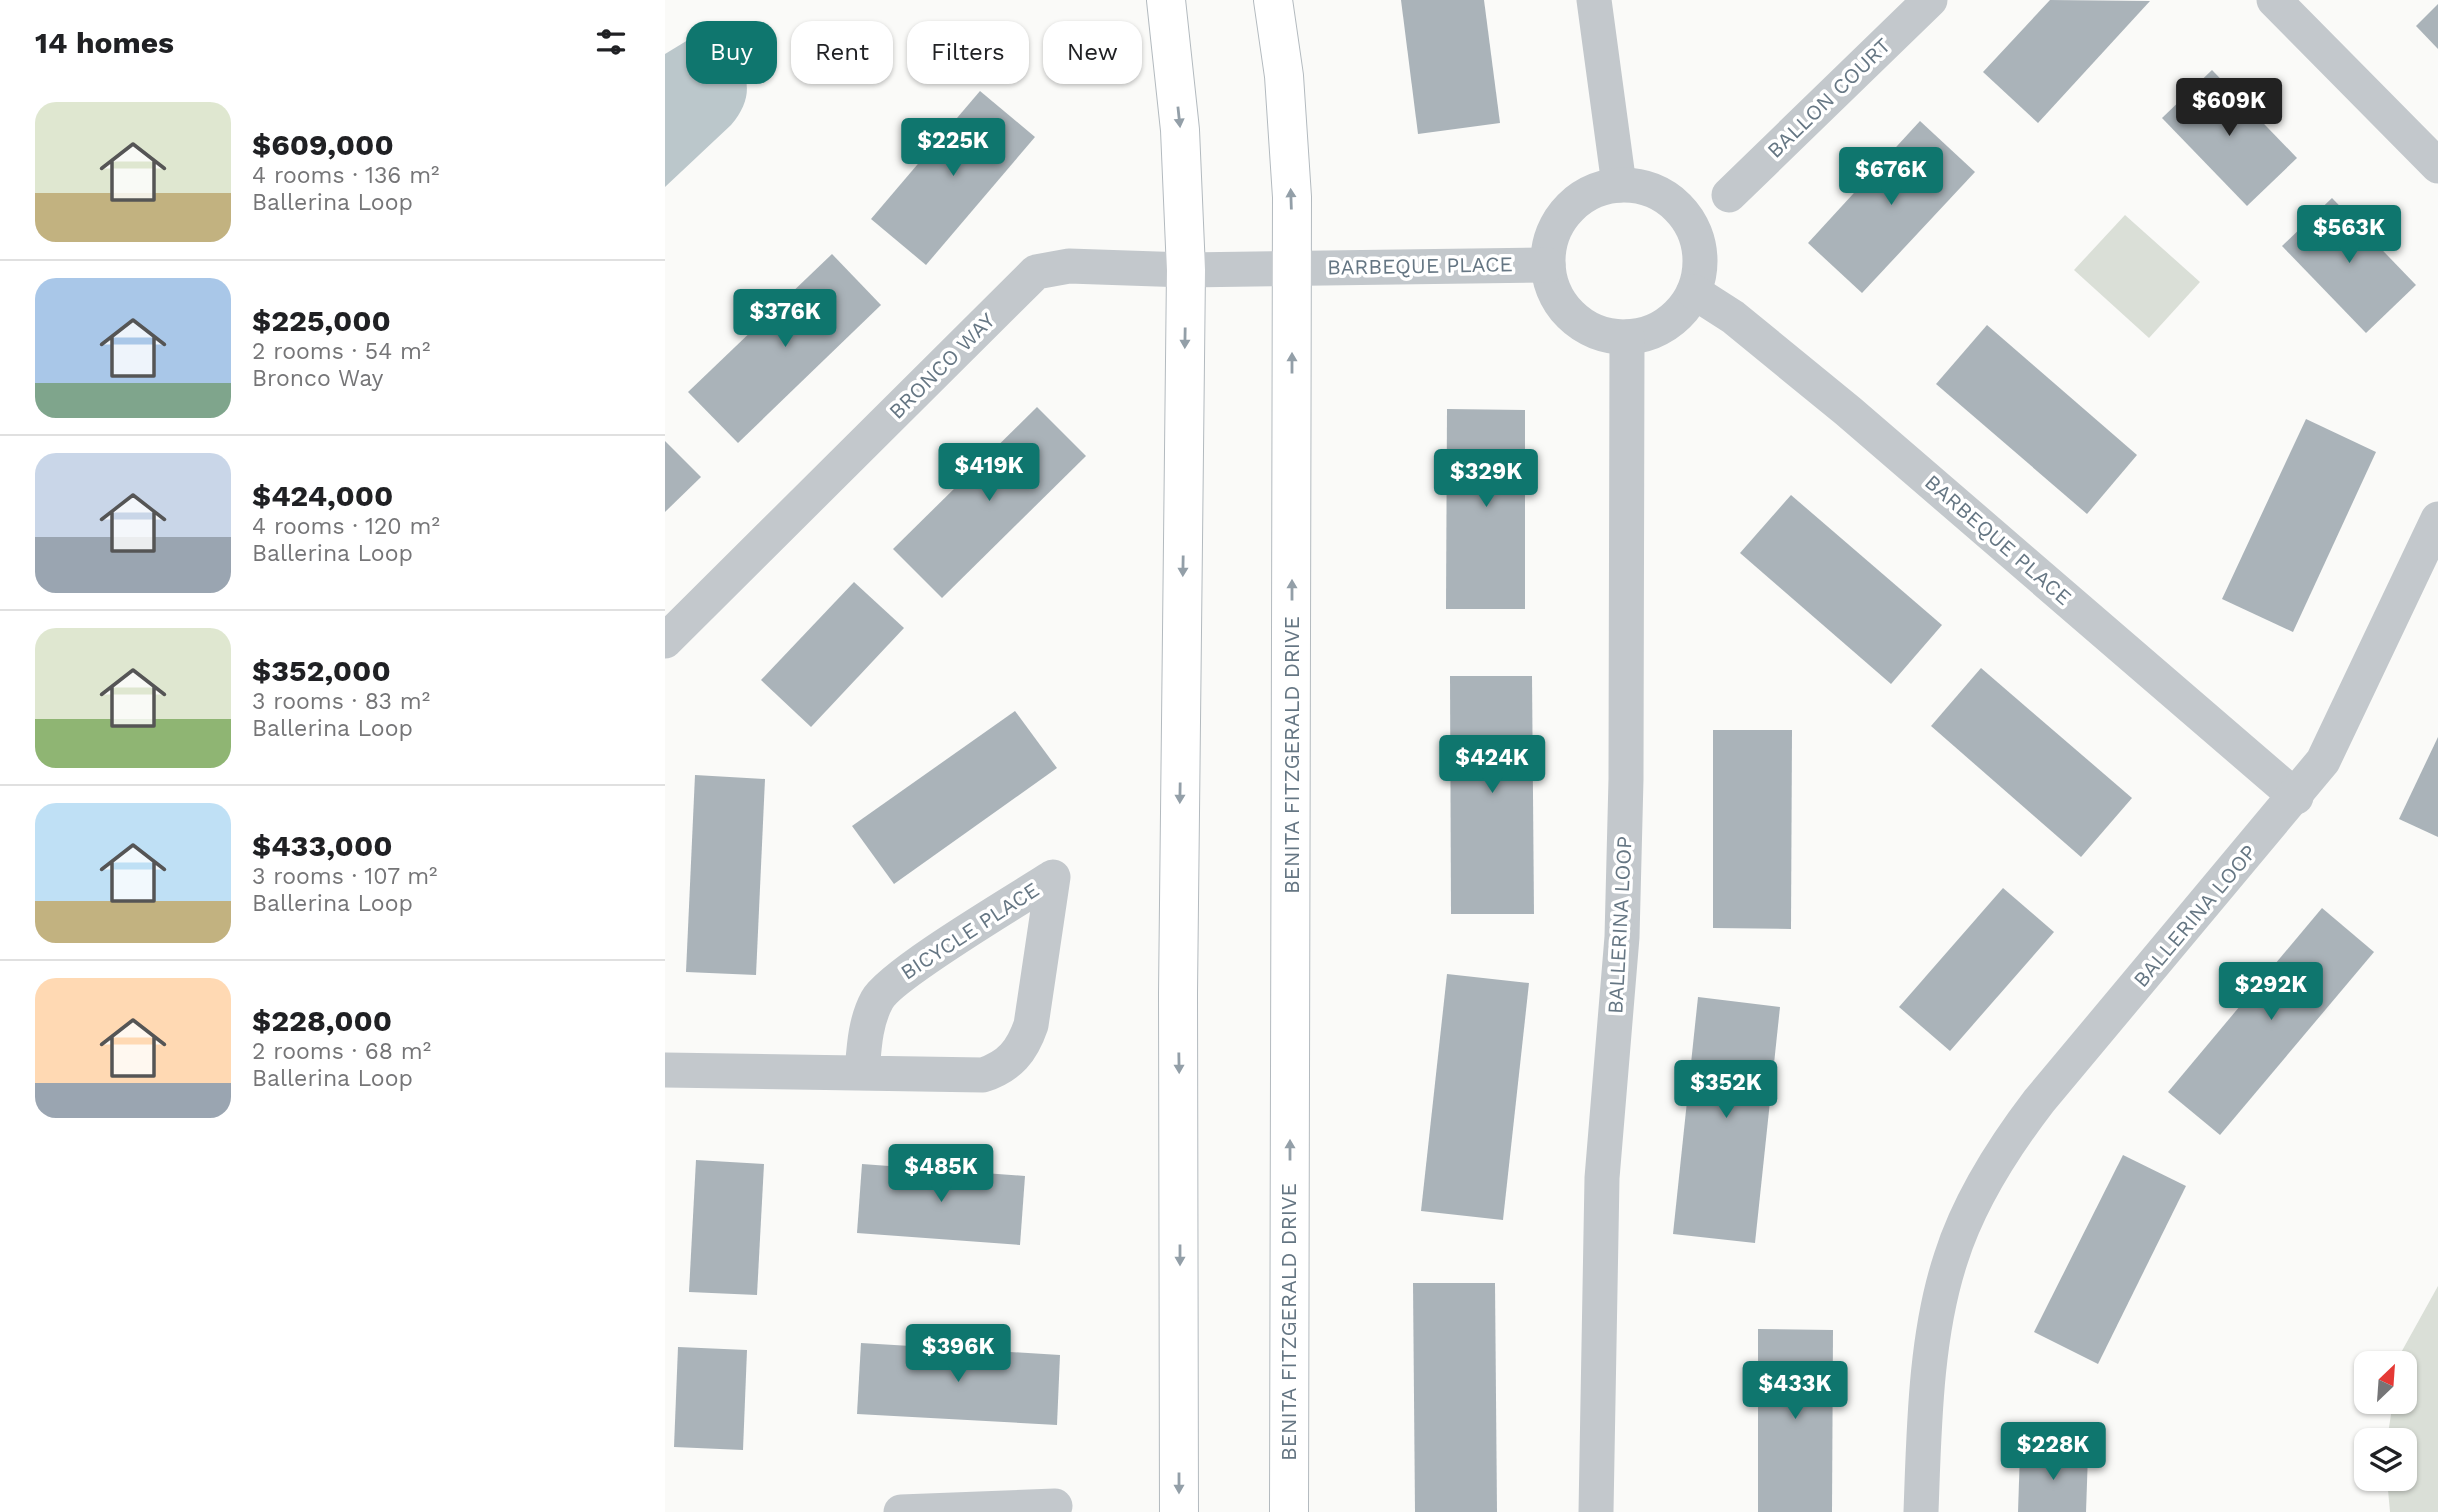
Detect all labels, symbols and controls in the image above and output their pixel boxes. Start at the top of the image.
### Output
chip: Buy [686,21,777,84]
chip: Rent [791,21,893,84]
chip: Filters [907,21,1029,84]
chip: New [1043,21,1142,84]
icon: filters [592,23,630,61]
text: 14 homes [35,25,174,60]
street label: BALLON COURT [1762,32,1896,163]
pin: $609K [2180,78,2278,138]
text: $609K [2192,87,2266,114]
one-way arrow [1174,106,1185,128]
pin: $225K [904,118,1002,178]
text: $609,000 [252,127,394,162]
text: $225K [917,127,989,154]
icon: home [91,130,175,214]
pin: $676K [1842,148,1940,207]
text: $676K [1855,156,1927,183]
text: 4 rooms · 136 m² [252,162,440,189]
one-way arrow [1286,188,1297,210]
text: Ballerina Loop [252,189,413,216]
pin: $563K [2300,205,2398,265]
text: $563K [2313,214,2385,241]
street label: BARBEQUE PLACE [1327,251,1513,280]
pin: $376K [736,290,834,349]
text: $376K [749,298,821,325]
text: $225,000 [252,303,391,338]
icon: home [91,306,175,390]
street label: BRONCO WAY [884,308,1000,424]
one-way arrow [1179,327,1191,349]
text: 2 rooms · 54 m² [252,338,430,365]
one-way arrow [1286,351,1298,373]
text: Bronco Way [252,365,383,392]
pin: $419K [940,444,1038,503]
pin: $329K [1437,449,1535,509]
text: $419K [954,452,1024,479]
text: $329K [1450,458,1522,485]
street label: BARBEQUE PLACE [1920,469,2077,610]
text: $424,000 [252,478,393,513]
icon: home [91,481,175,565]
text: 4 rooms · 120 m² [252,513,440,540]
text: Ballerina Loop [252,540,413,567]
one-way arrow [1177,555,1189,577]
one-way arrow [1286,579,1298,601]
street label: BENITA FITZGERALD DRIVE [1279,616,1304,894]
text: $352,000 [252,653,391,688]
icon: home [91,656,175,740]
text: 3 rooms · 83 m² [252,688,430,715]
text: Ballerina Loop [252,715,413,742]
pin: $424K [1443,736,1541,795]
text: $424K [1455,744,1529,771]
one-way arrow [1174,782,1186,804]
text: $433,000 [252,828,393,863]
icon: home [91,831,175,915]
street label: BALLERINA LOOP [1602,835,1637,1014]
street label: BALLERINA LOOP [2128,839,2261,992]
text: 3 rooms · 107 m² [252,863,438,890]
street label: BICYCLE PLACE [896,877,1044,985]
text: Ballerina Loop [252,890,413,917]
pin: $292K [2222,962,2320,1022]
text: $292K [2235,971,2307,998]
text: $228,000 [252,1003,392,1038]
icon: home [91,1006,175,1090]
text: 2 rooms · 68 m² [252,1038,431,1065]
one-way arrow [1173,1052,1184,1074]
pin: $352K [1677,1060,1775,1120]
text: Ballerina Loop [252,1065,413,1092]
text: $352K [1690,1069,1762,1096]
one-way arrow [1284,1139,1296,1161]
pin: $485K [892,1144,990,1204]
text: $485K [904,1153,978,1180]
street label: BENITA FITZGERALD DRIVE [1276,1183,1301,1461]
one-way arrow [1174,1244,1186,1266]
pin: $396K [909,1324,1007,1384]
text: $396K [922,1333,994,1360]
north arrow [2354,1351,2417,1414]
map controls [2354,1351,2417,1491]
pin: $433K [1746,1362,1844,1421]
text: $433K [1759,1370,1831,1397]
pin: $228K [2004,1422,2102,1482]
button: layers [2354,1428,2417,1491]
text: $228K [2017,1431,2089,1458]
one-way arrow [1173,1472,1185,1494]

